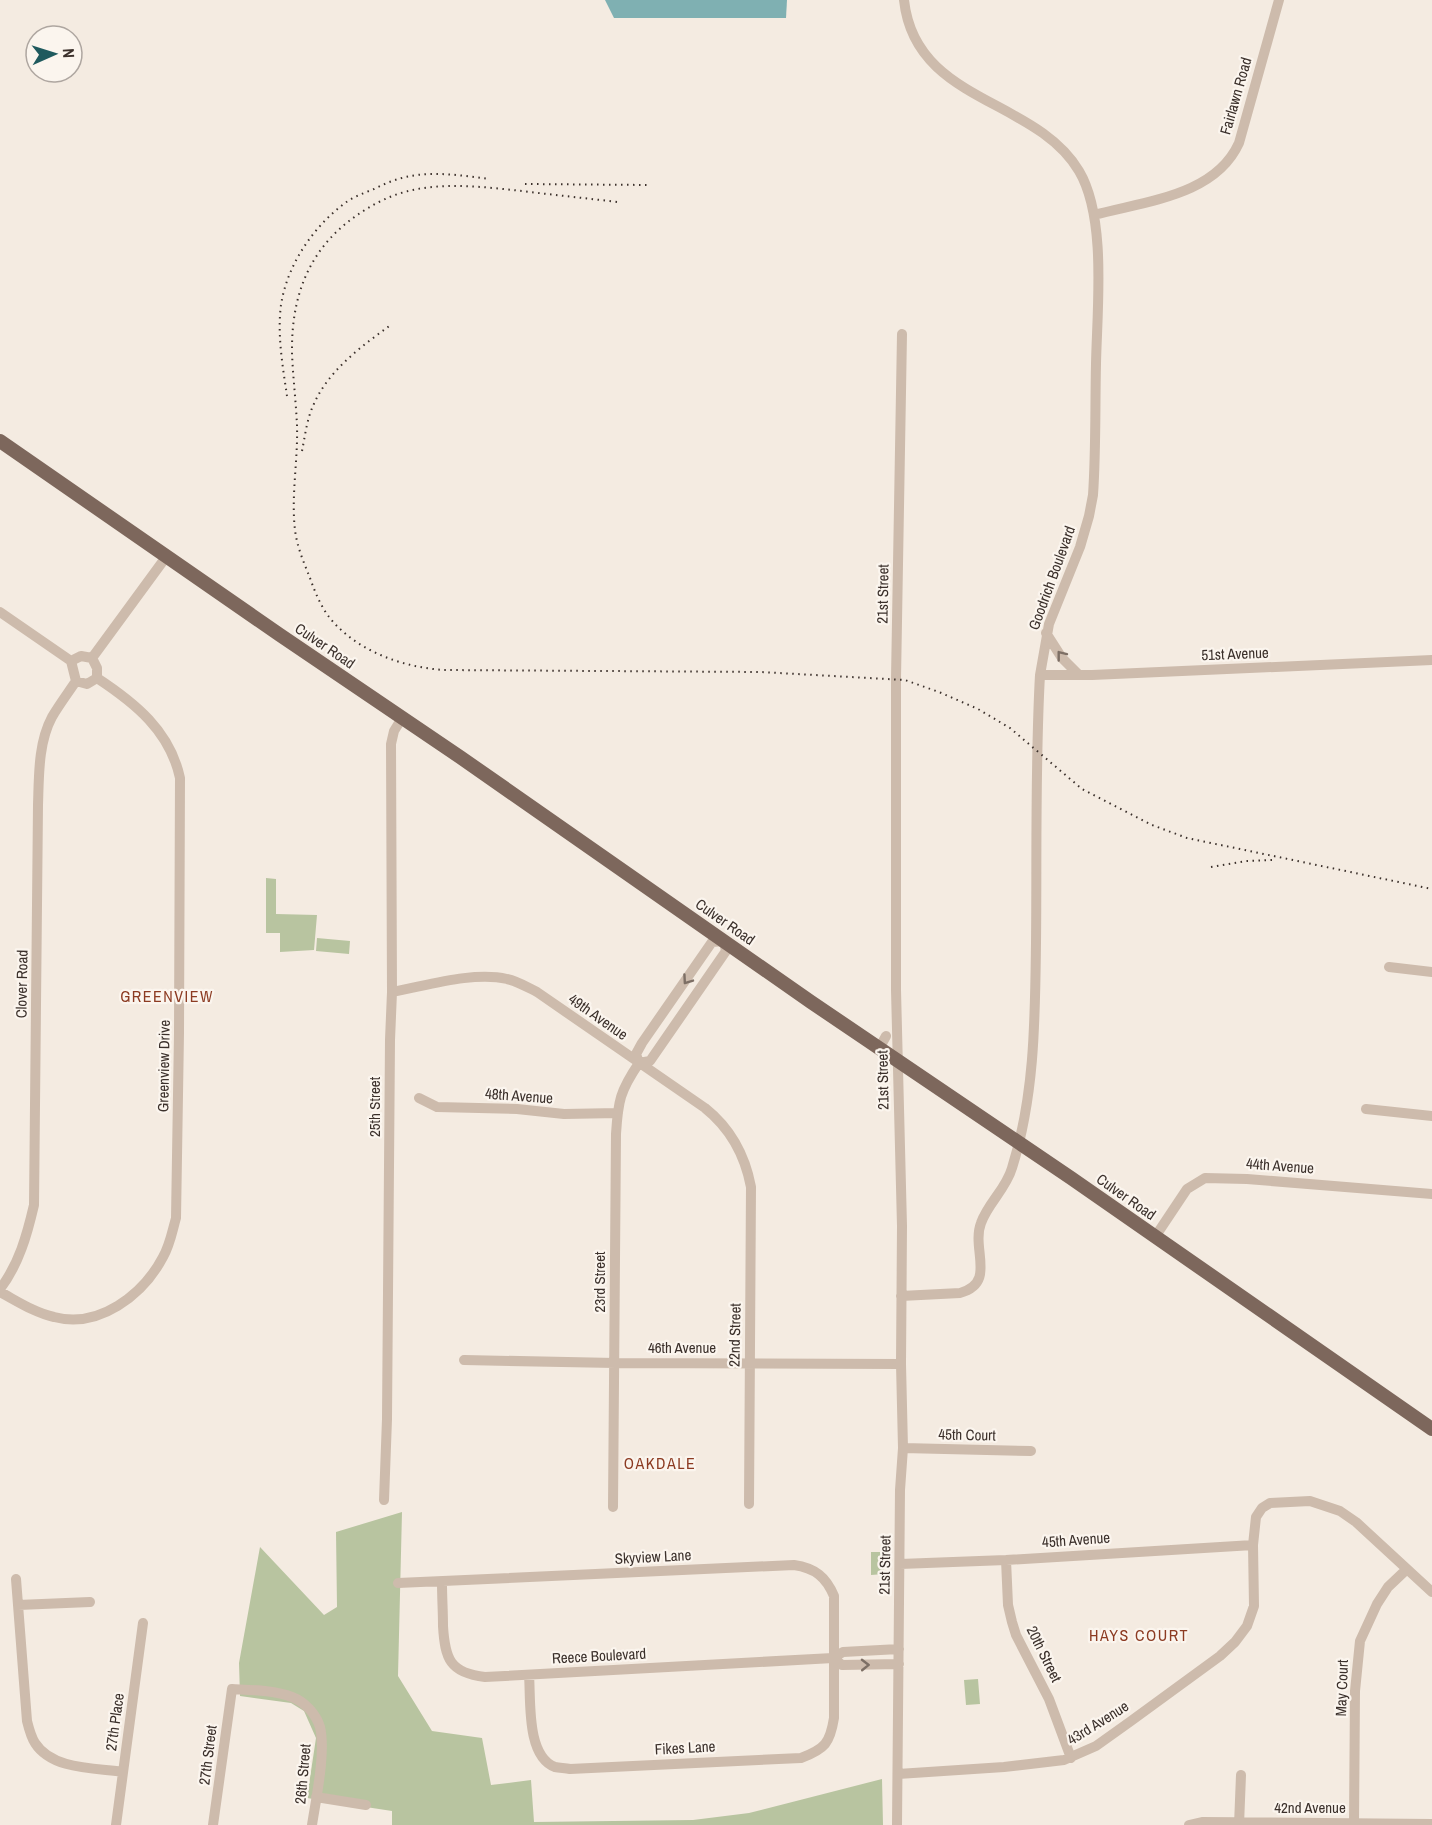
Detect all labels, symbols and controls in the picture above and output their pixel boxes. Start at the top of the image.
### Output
north arrow [24,24,84,84]
text: N [58,48,80,59]
street label: Fairlawn Road [1214,55,1257,137]
street label: Goodrich Boulevard [1023,523,1080,633]
street label: 21st Street [871,563,894,624]
street label: Culver Road [291,618,359,673]
street label: 51st Avenue [1201,642,1269,665]
one-way arrow [1058,651,1069,662]
street label: Culver Road [691,893,759,950]
street label: Clover Road [10,950,33,1018]
one-way arrow [683,974,694,985]
district label: GREENVIEW [120,985,214,1007]
street label: 49th Avenue [564,988,632,1045]
street label: Greenview Drive [152,1020,175,1112]
street label: 21st Street [871,1050,894,1110]
street label: 25th Street [364,1076,385,1137]
street label: 48th Avenue [484,1083,554,1108]
street label: 44th Avenue [1245,1153,1315,1178]
street label: Culver Road [1092,1168,1160,1225]
street label: 23rd Street [589,1251,610,1312]
street label: 22nd Street [723,1302,746,1367]
street label: 46th Avenue [648,1337,716,1358]
street label: 45th Court [938,1424,996,1446]
district label: OAKDALE [624,1452,696,1474]
street label: 45th Avenue [1041,1527,1111,1552]
street label: 21st Street [873,1534,896,1595]
street label: Skyview Lane [614,1544,692,1569]
street label: 20th Street [1022,1622,1067,1686]
district label: HAYS COURT [1089,1624,1189,1646]
street label: Reece Boulevard [551,1643,647,1668]
one-way arrow [860,1659,869,1671]
street label: May Court [1330,1659,1353,1717]
street label: 27th Place [100,1692,129,1752]
street label: 43rd Avenue [1063,1695,1133,1750]
street label: 27th Street [193,1723,222,1786]
street label: Fikes Lane [654,1735,716,1760]
street label: 26th Street [289,1742,316,1805]
street label: 42nd Avenue [1274,1797,1346,1818]

